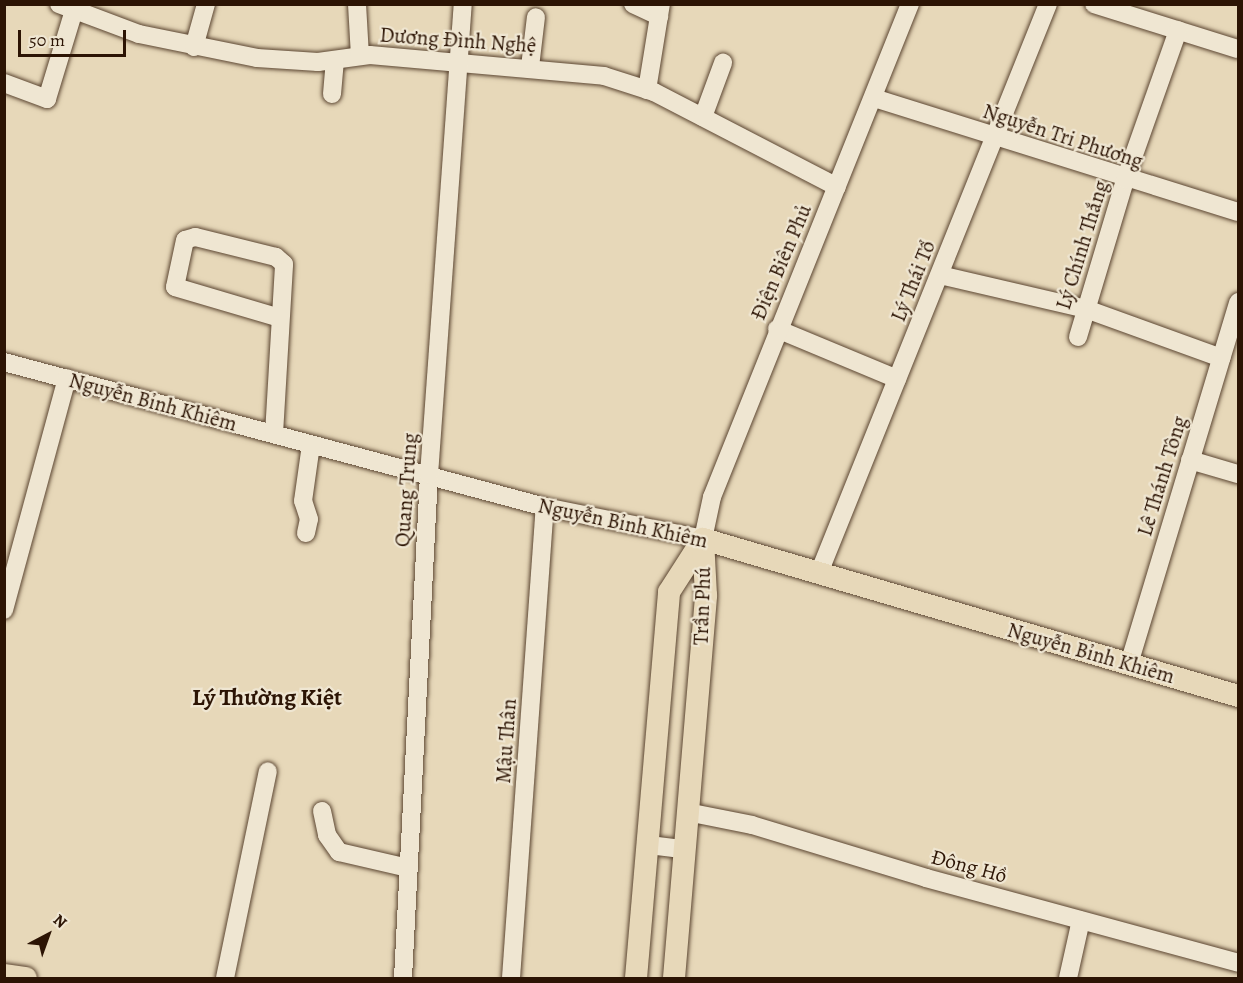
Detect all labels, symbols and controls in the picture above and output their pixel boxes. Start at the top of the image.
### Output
scale bar [21,18,129,56]
street label: Dương Đình Nghệ [379,22,537,58]
text: 50 m [29,28,65,52]
street label: Nguyễn Tri Phương [980,98,1146,174]
street label: Lý Chính Thắng [1050,177,1114,313]
street label: Điện Biên Phủ [745,200,817,324]
street label: Lý Thái Tổ [885,237,941,325]
street label: Nguyễn Bỉnh Khiêm [66,367,240,437]
street label: Lê Thánh Tông [1132,413,1192,539]
street label: Quang Trung [389,432,423,548]
street label: Nguyễn Bỉnh Khiêm [536,493,710,553]
street label: Trần Phú [688,566,716,646]
street label: Nguyễn Bỉnh Khiêm [1004,617,1178,689]
district label: Lý Thường Kiệt [192,684,342,712]
street label: Mậu Thân [490,698,522,784]
street label: Đông Hồ [928,844,1010,888]
north arrow [18,905,78,965]
text: N [48,909,71,934]

